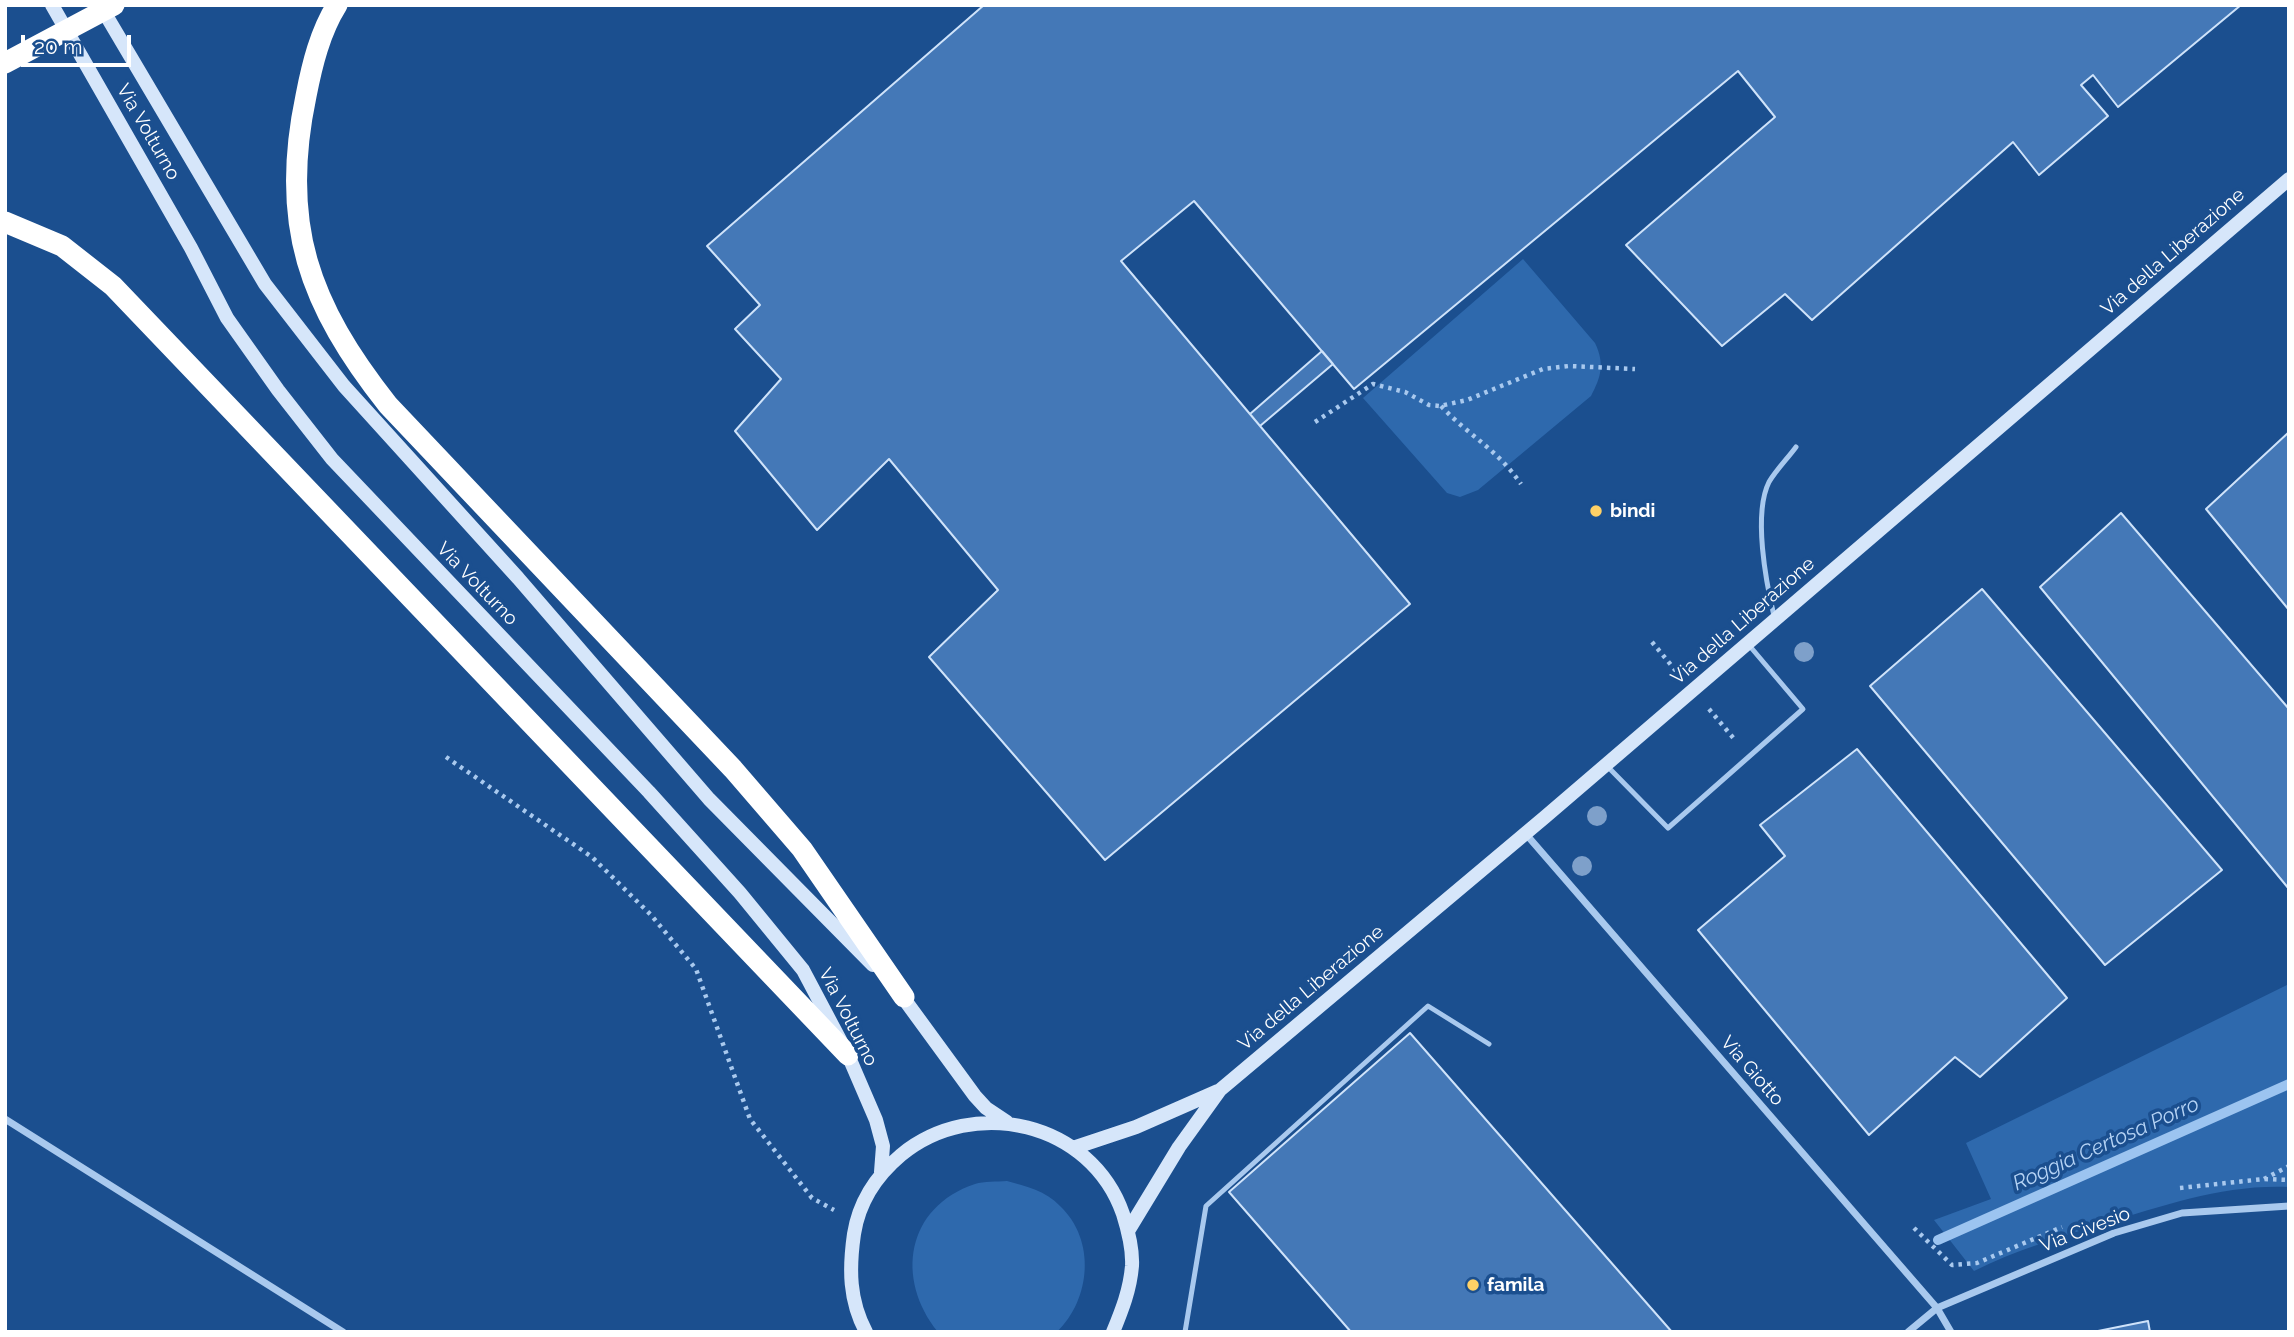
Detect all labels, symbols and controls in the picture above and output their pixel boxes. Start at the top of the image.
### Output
scale bar [24,21,135,65]
text: 20 m [34,34,82,59]
street label: Via Volturno [111,80,185,184]
street label: Via della Liberazione [2097,183,2249,321]
place label: bindi [1610,500,1655,522]
marker: bindi [1588,503,1604,519]
street label: Via Volturno [432,538,522,630]
street label: Via della Liberazione [1667,552,1819,690]
street label: Via della Liberazione [1234,920,1388,1056]
street label: Via Volturno [814,964,882,1070]
street label: Via Giotto [1716,1031,1788,1111]
water label: Roggia Certosa Porro [2009,1092,2203,1196]
street label: Via Civesio [2037,1202,2133,1258]
place label: famila [1487,1274,1544,1296]
marker: famila [1465,1277,1481,1293]

